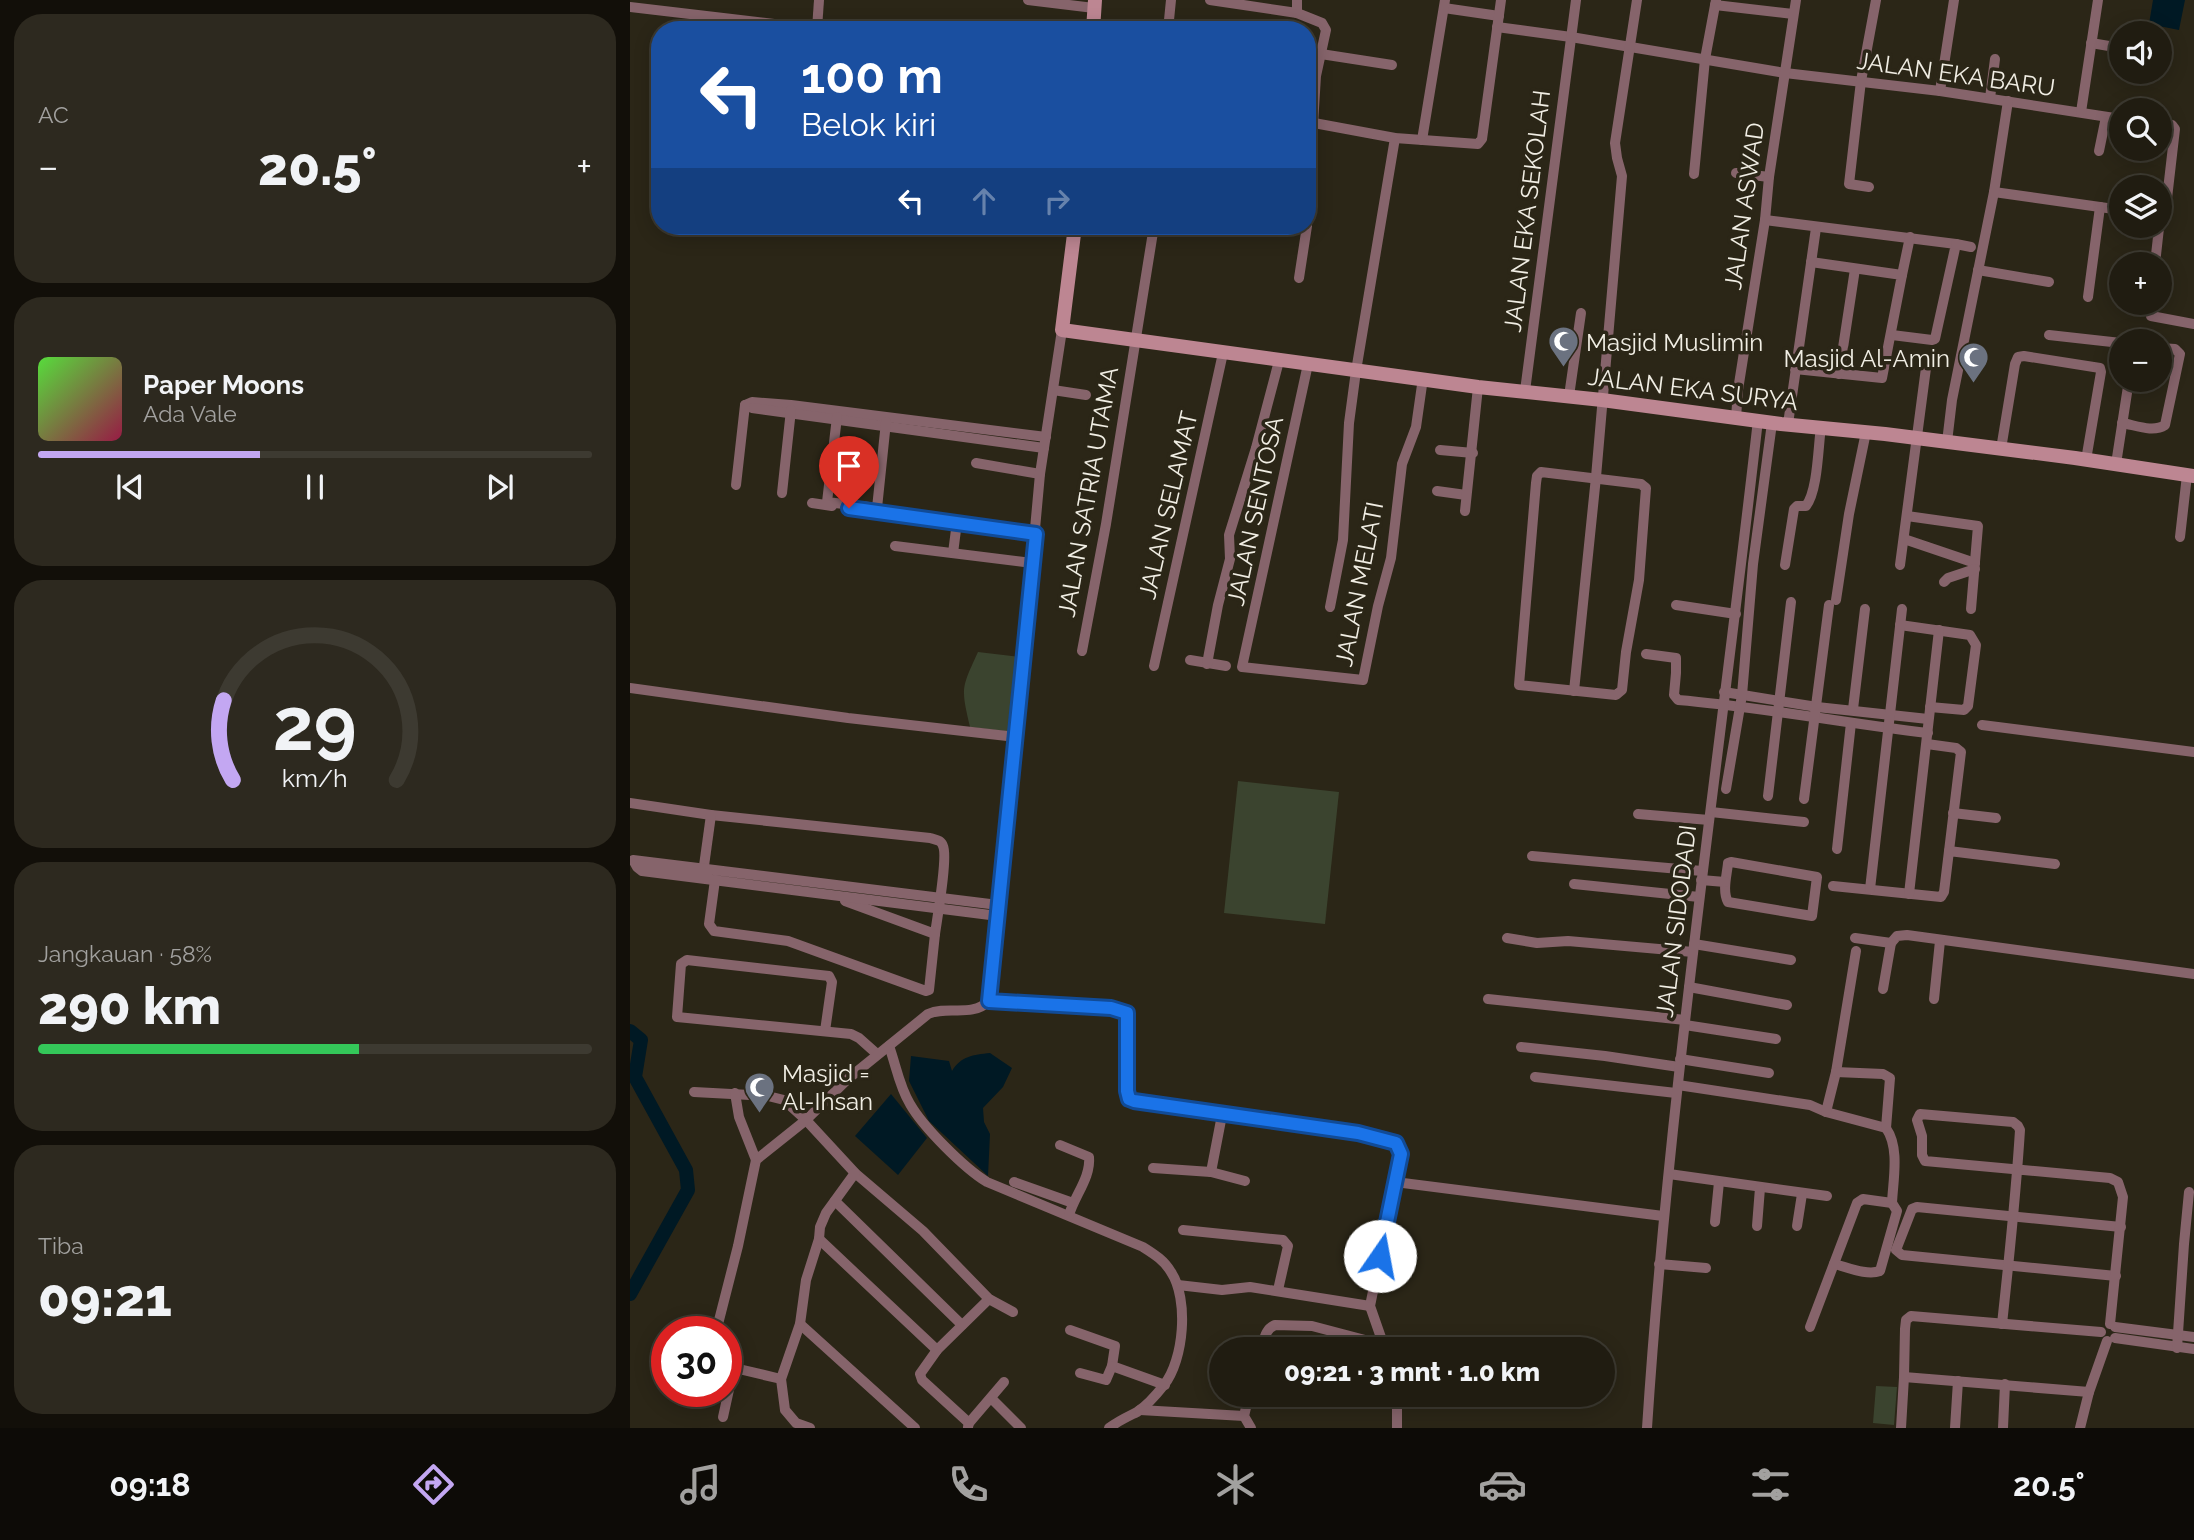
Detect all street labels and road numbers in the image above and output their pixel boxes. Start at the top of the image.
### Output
street label: JALAN EKA BARU [1855,46,2057,102]
street label: JALAN EKA SEKOLAH [1498,88,1556,334]
street label: JALAN ASWAD [1718,120,1770,292]
street label: JALAN EKA SURYA [1586,362,1800,416]
street label: JALAN SATRIA UTAMA [1052,365,1124,619]
street label: JALAN SELAMAT [1132,408,1204,602]
street label: JALAN SENTOSA [1221,414,1289,608]
street label: JALAN MELATI [1329,499,1389,669]
street label: JALAN SIDODADI [1650,823,1702,1019]

